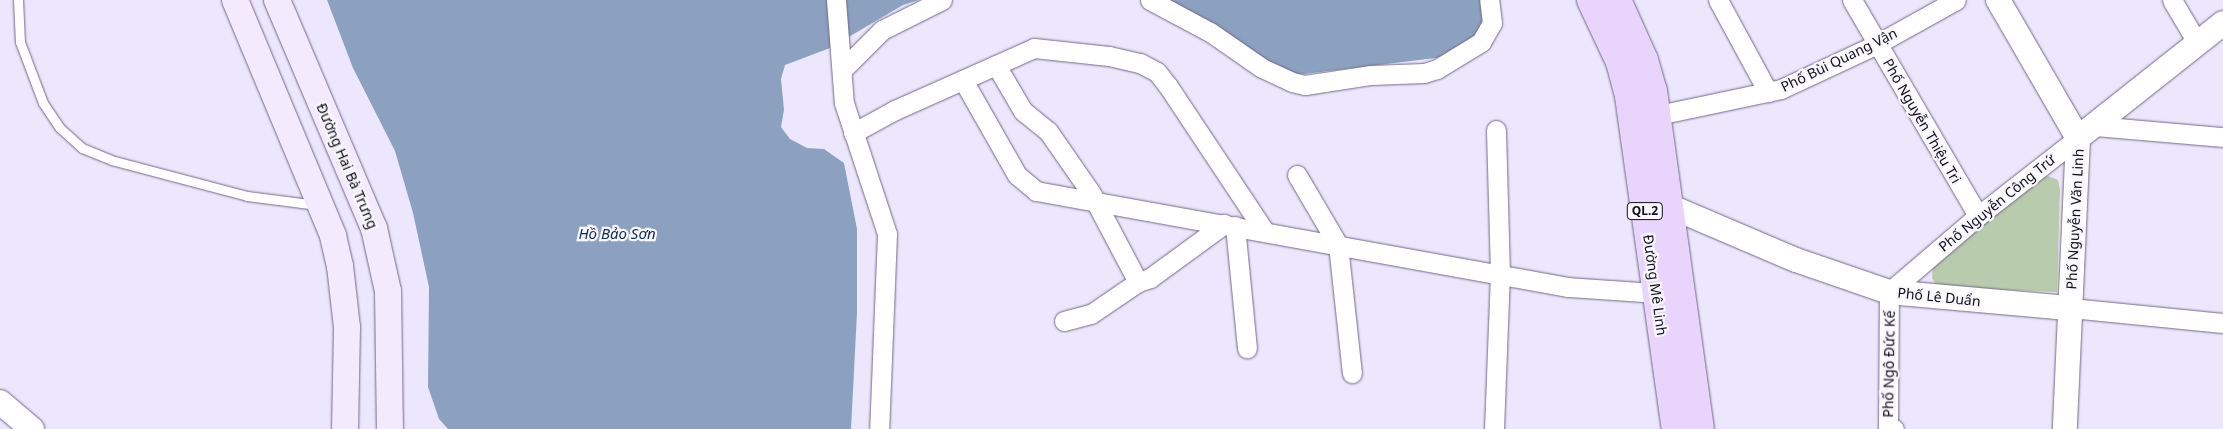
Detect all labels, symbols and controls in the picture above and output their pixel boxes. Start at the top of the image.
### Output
street label: Phố Bùi Quang Vận [1778,25,1900,95]
street label: Phố Nguyễn Thiệu Tri [1879,56,1965,186]
street label: Đường Hai Bà Trưng [313,101,381,231]
street label: Phố Nguyễn Văn Linh [2063,148,2087,290]
street label: Phố Nguyễn Công Trứ [1935,151,2059,255]
road number: QL.2 [1626,202,1664,220]
water label: Hồ Bảo Sơn [578,225,656,243]
street label: Đường Mê Linh [1640,233,1670,337]
street label: Phố Lê Duẩn [1897,284,1981,310]
street label: Phố Ngô Đức Kế [1880,310,1898,418]

